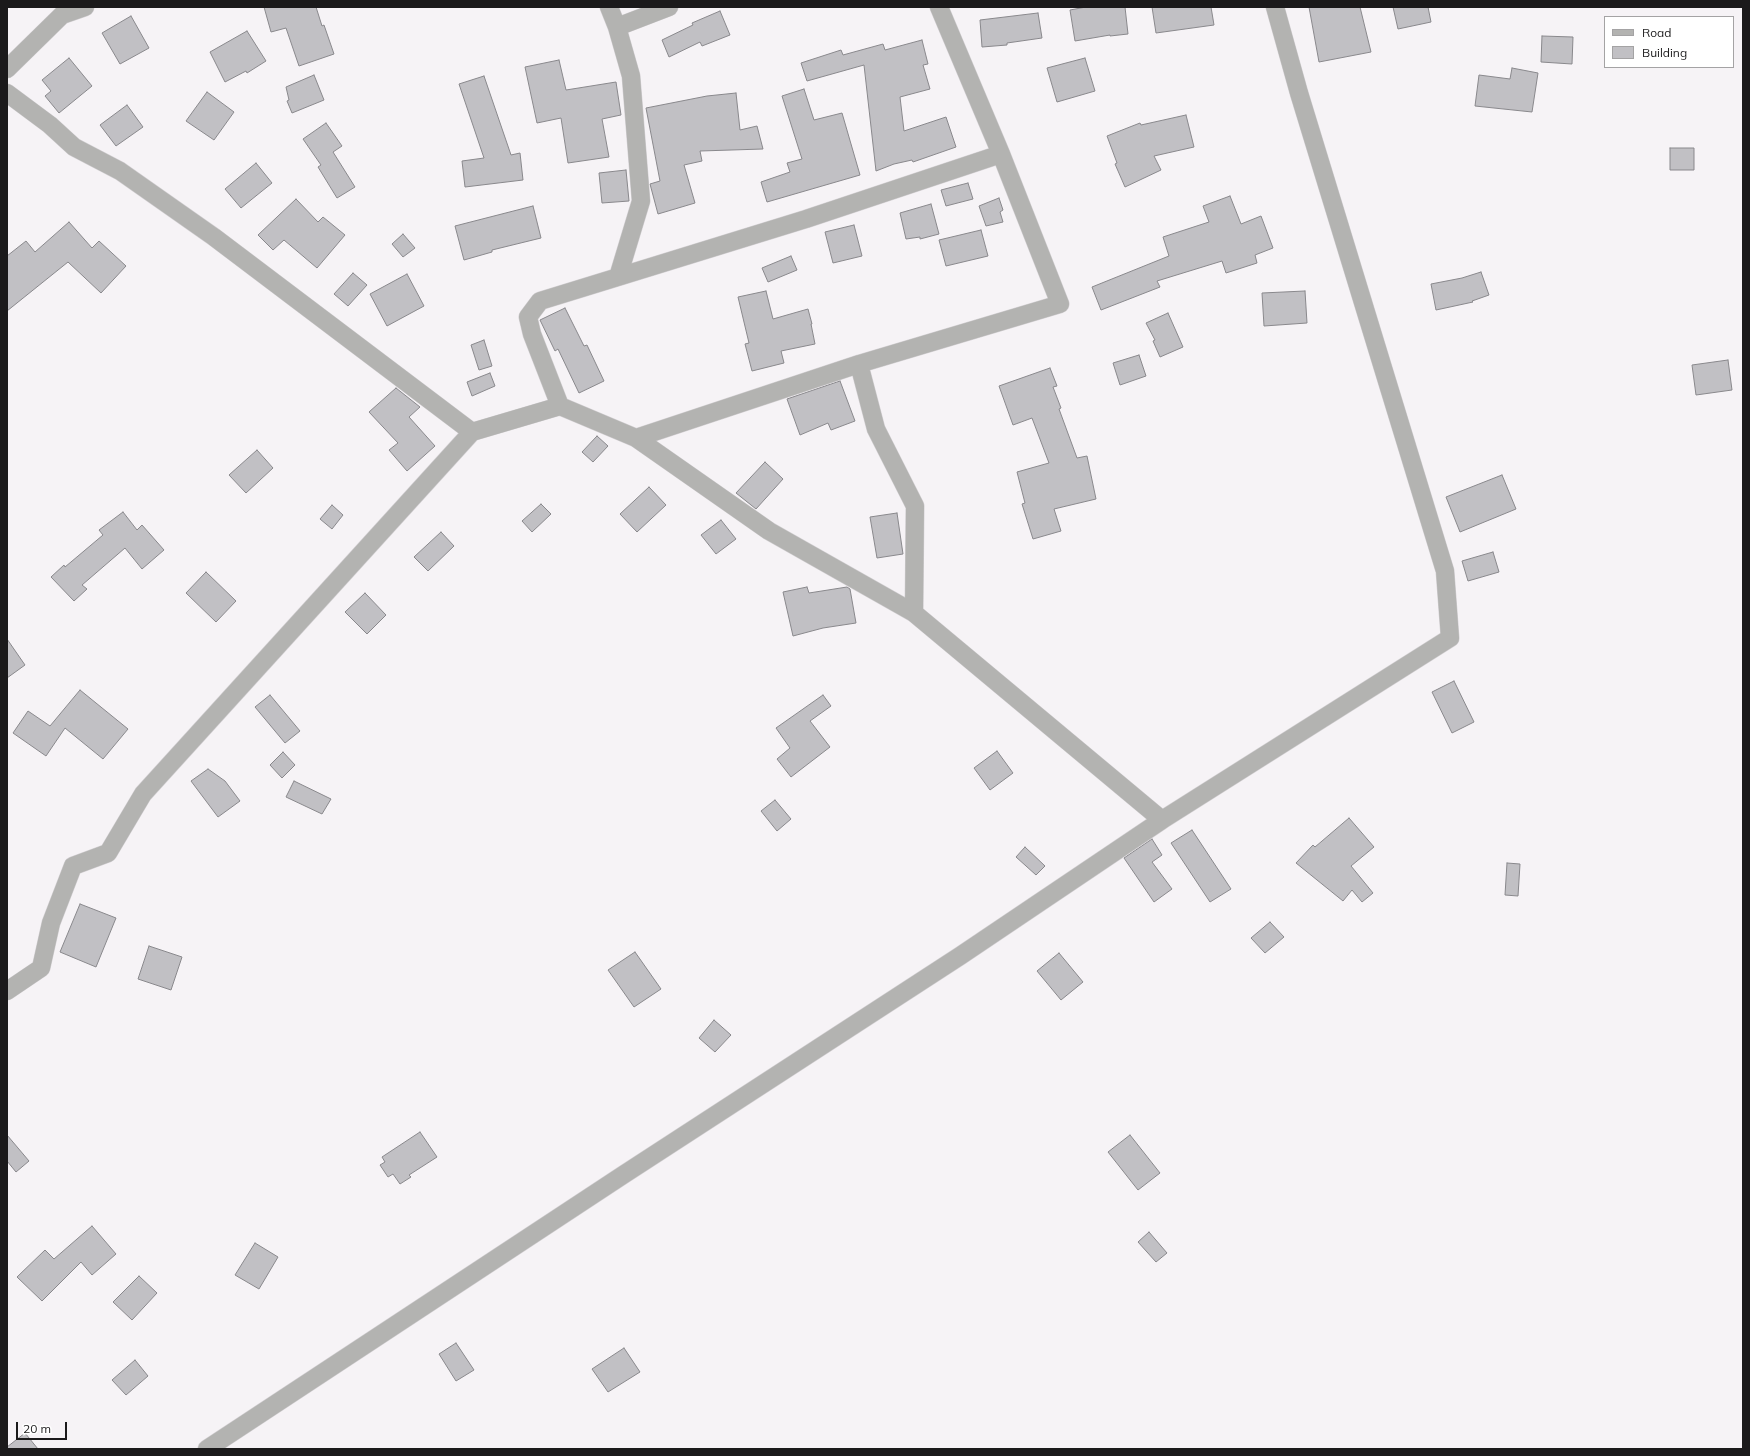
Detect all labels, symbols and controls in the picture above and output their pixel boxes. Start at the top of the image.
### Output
legend [1604,16,1734,68]
text: Road [1642,25,1671,40]
text: Building [1642,45,1687,60]
scale bar [18,1414,69,1440]
text: 20 m [23,1421,51,1436]

